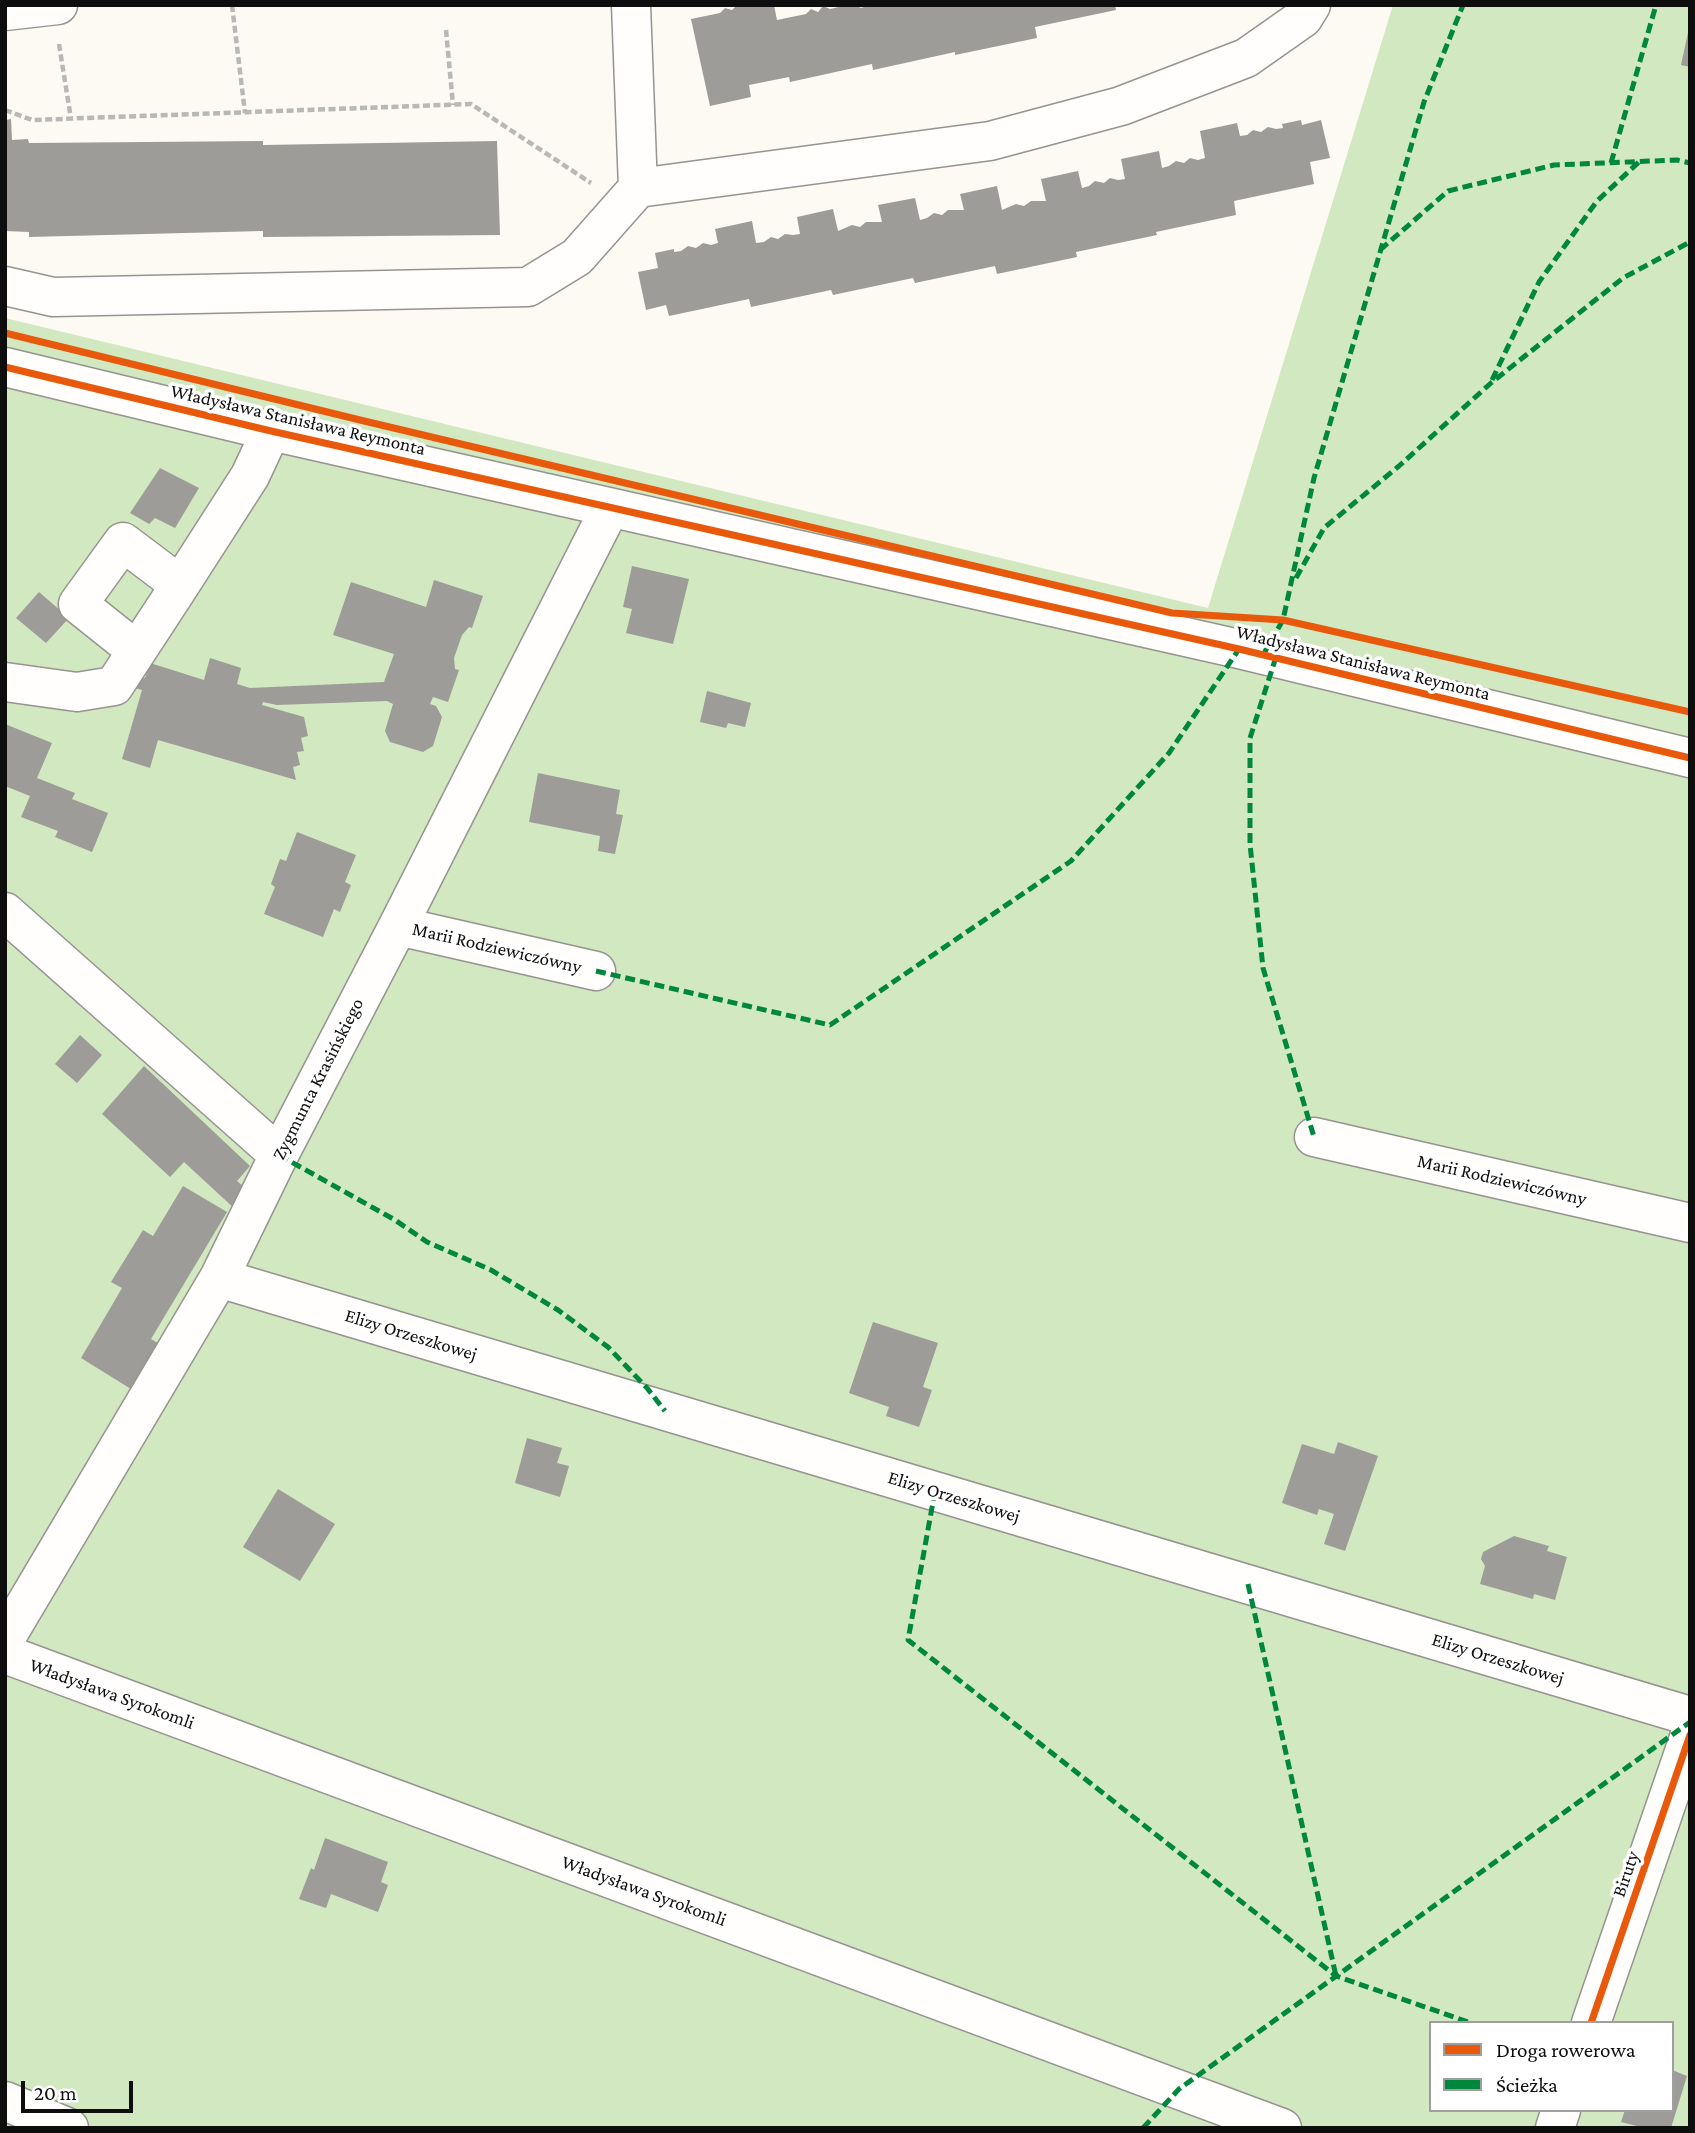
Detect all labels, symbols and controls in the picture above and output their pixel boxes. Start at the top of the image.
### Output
street label: Władysława Stanisława Reymonta [168,380,428,460]
street label: Władysława Stanisława Reymonta [1234,620,1492,706]
street label: Marii Rodziewiczówny [410,917,584,979]
street label: Zygmunta Krasińskiego [267,994,369,1164]
street label: Marii Rodziewiczówny [1415,1149,1589,1211]
street label: Elizy Orzeszkowej [342,1304,480,1366]
street label: Elizy Orzeszkowej [885,1466,1023,1528]
street label: Elizy Orzeszkowej [1429,1628,1567,1690]
street label: Władysława Syrokomli [26,1654,198,1734]
street label: Biruty [1608,1848,1644,1900]
street label: Władysława Syrokomli [558,1851,730,1931]
legend [1429,2021,1674,2112]
text: Droga rowerowa [1496,2038,1635,2062]
scale bar [24,2066,136,2110]
text: Ścieżka [1496,2073,1558,2097]
text: 20 m [34,2081,77,2105]

